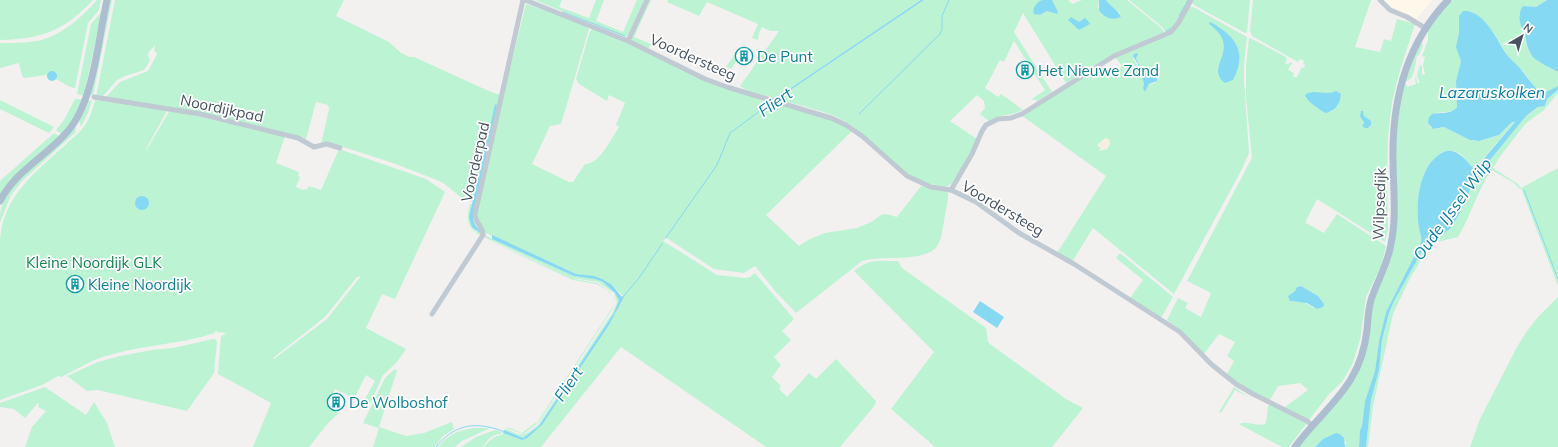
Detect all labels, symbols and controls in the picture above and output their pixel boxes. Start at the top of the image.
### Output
north arrow [1502,16,1542,56]
text: N [1521,20,1536,36]
street label: Voordersteeg [647,30,739,84]
building icon: De Punt [734,46,754,66]
place label: De Punt [757,47,813,66]
building icon: Het Nieuwe Zand [1015,60,1035,80]
place label: Het Nieuwe Zand [1038,61,1159,80]
water label: Lazaruskolken [1439,82,1545,102]
water label: Fliert [754,83,796,121]
street label: Noordijkpad [179,90,265,126]
street label: Voorderpad [457,120,493,204]
water label: Oude IJssel Wilp [1408,154,1496,264]
street label: Wilpsedijk [1368,167,1390,240]
street label: Voordersteeg [958,176,1048,240]
park label: Kleine Noordijk GLK [26,253,162,272]
building icon: Kleine Noordijk [65,274,85,294]
place label: Kleine Noordijk [88,275,191,294]
water label: Fliert [549,363,587,405]
building icon: De Wolboshof [326,392,346,412]
place label: De Wolboshof [349,393,448,412]

